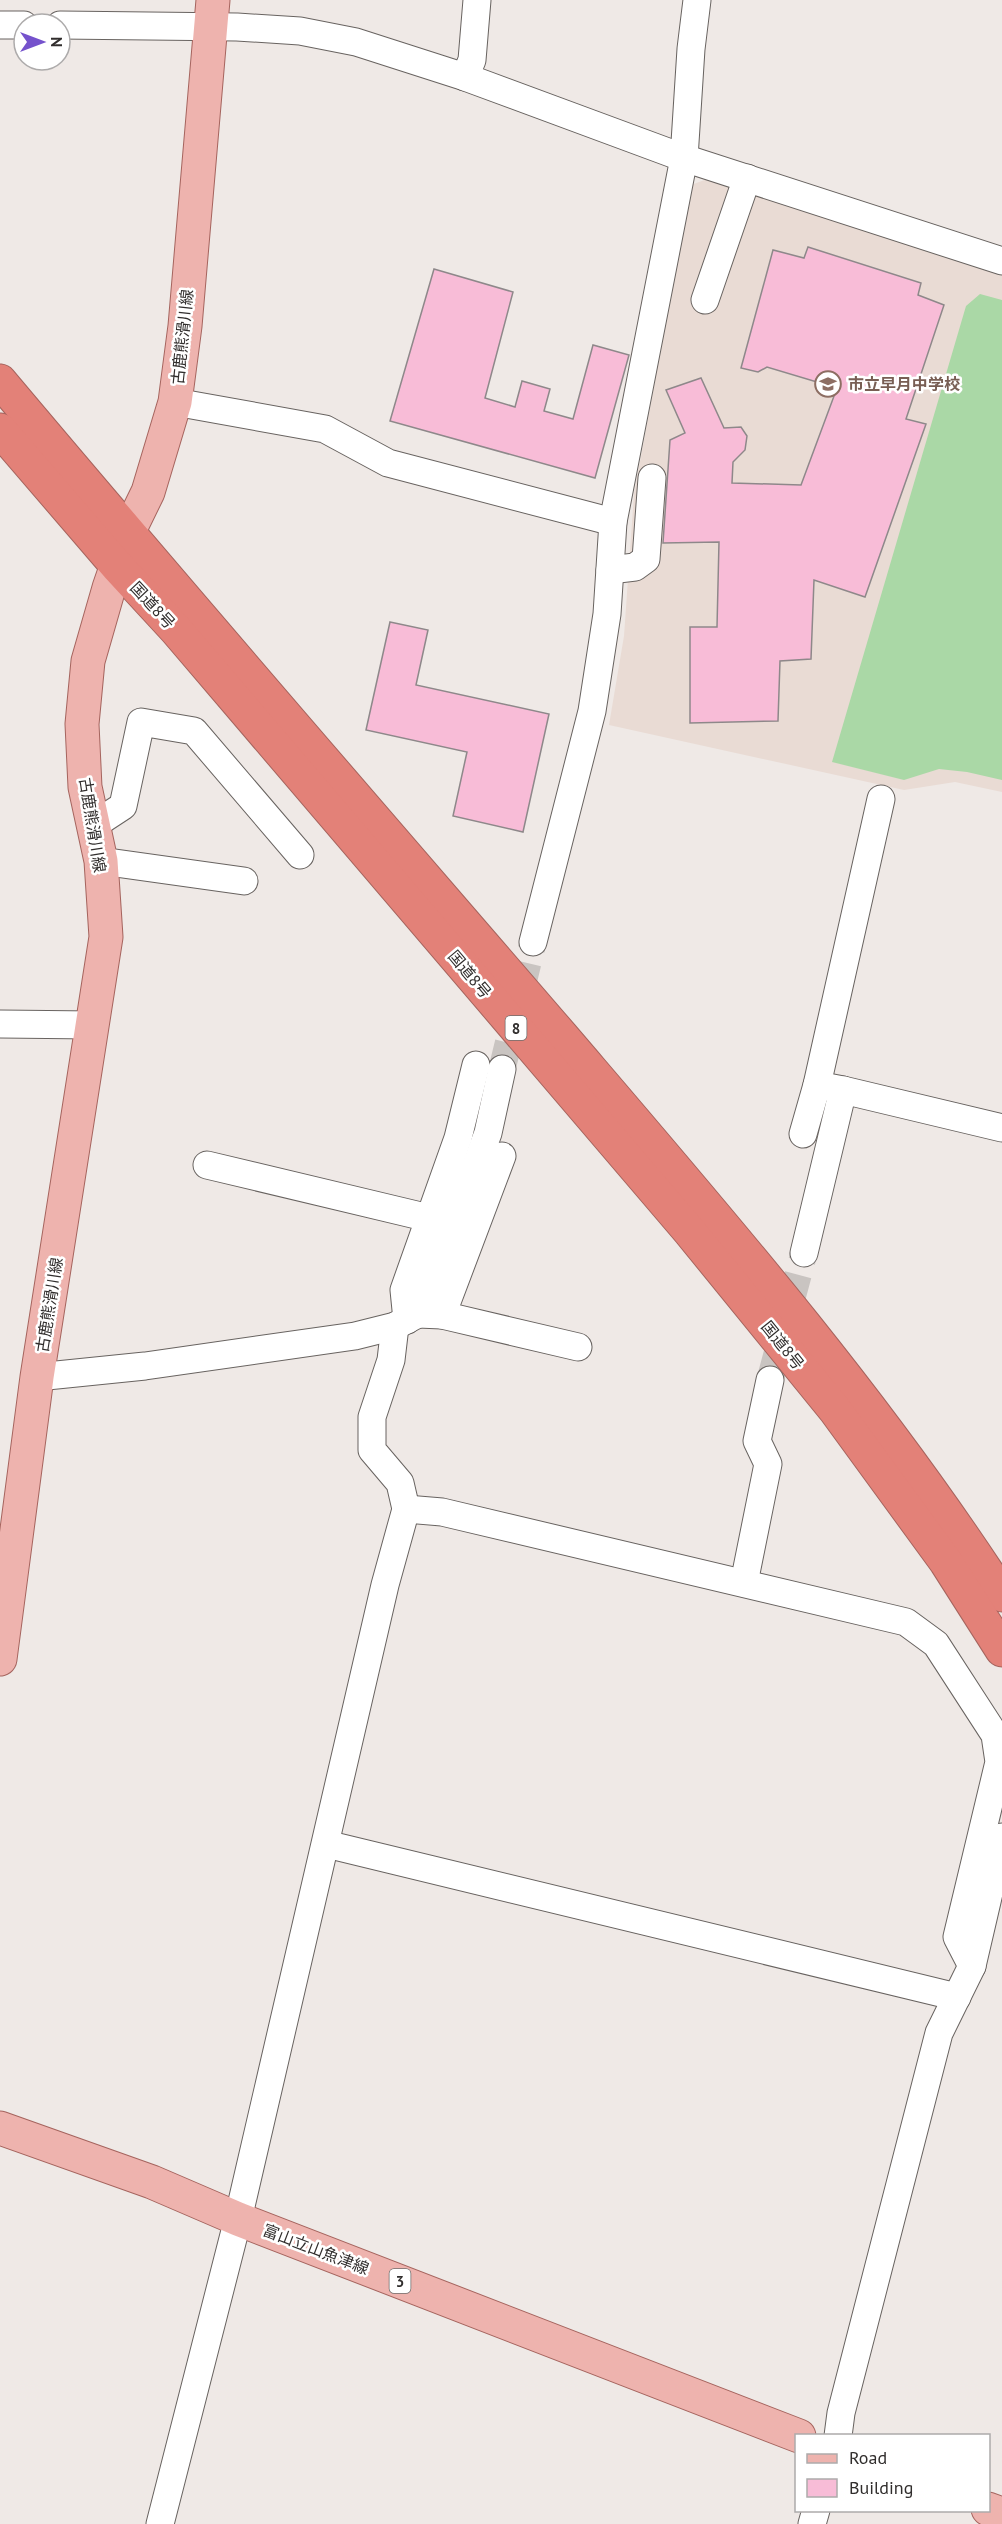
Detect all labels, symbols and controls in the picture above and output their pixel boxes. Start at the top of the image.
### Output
north arrow [12,12,72,72]
text: N [47,37,67,47]
street label: 古鹿熊滑川線 [167,288,197,386]
school or university icon: 市立早月中学校 [813,369,843,399]
place label: 市立早月中学校 [848,374,960,394]
street label: 国道8号 [126,577,180,633]
street label: 古鹿熊滑川線 [76,776,110,874]
street label: 国道8号 [444,946,496,1002]
road number: 8 [506,1016,526,1040]
street label: 古鹿熊滑川線 [32,1256,66,1354]
street label: 国道8号 [757,1317,809,1373]
street label: 富山立山魚津線 [260,2220,372,2278]
road number: 3 [390,2269,410,2293]
legend [795,2434,990,2512]
text: Road [849,2446,887,2469]
text: Building [849,2476,913,2499]

